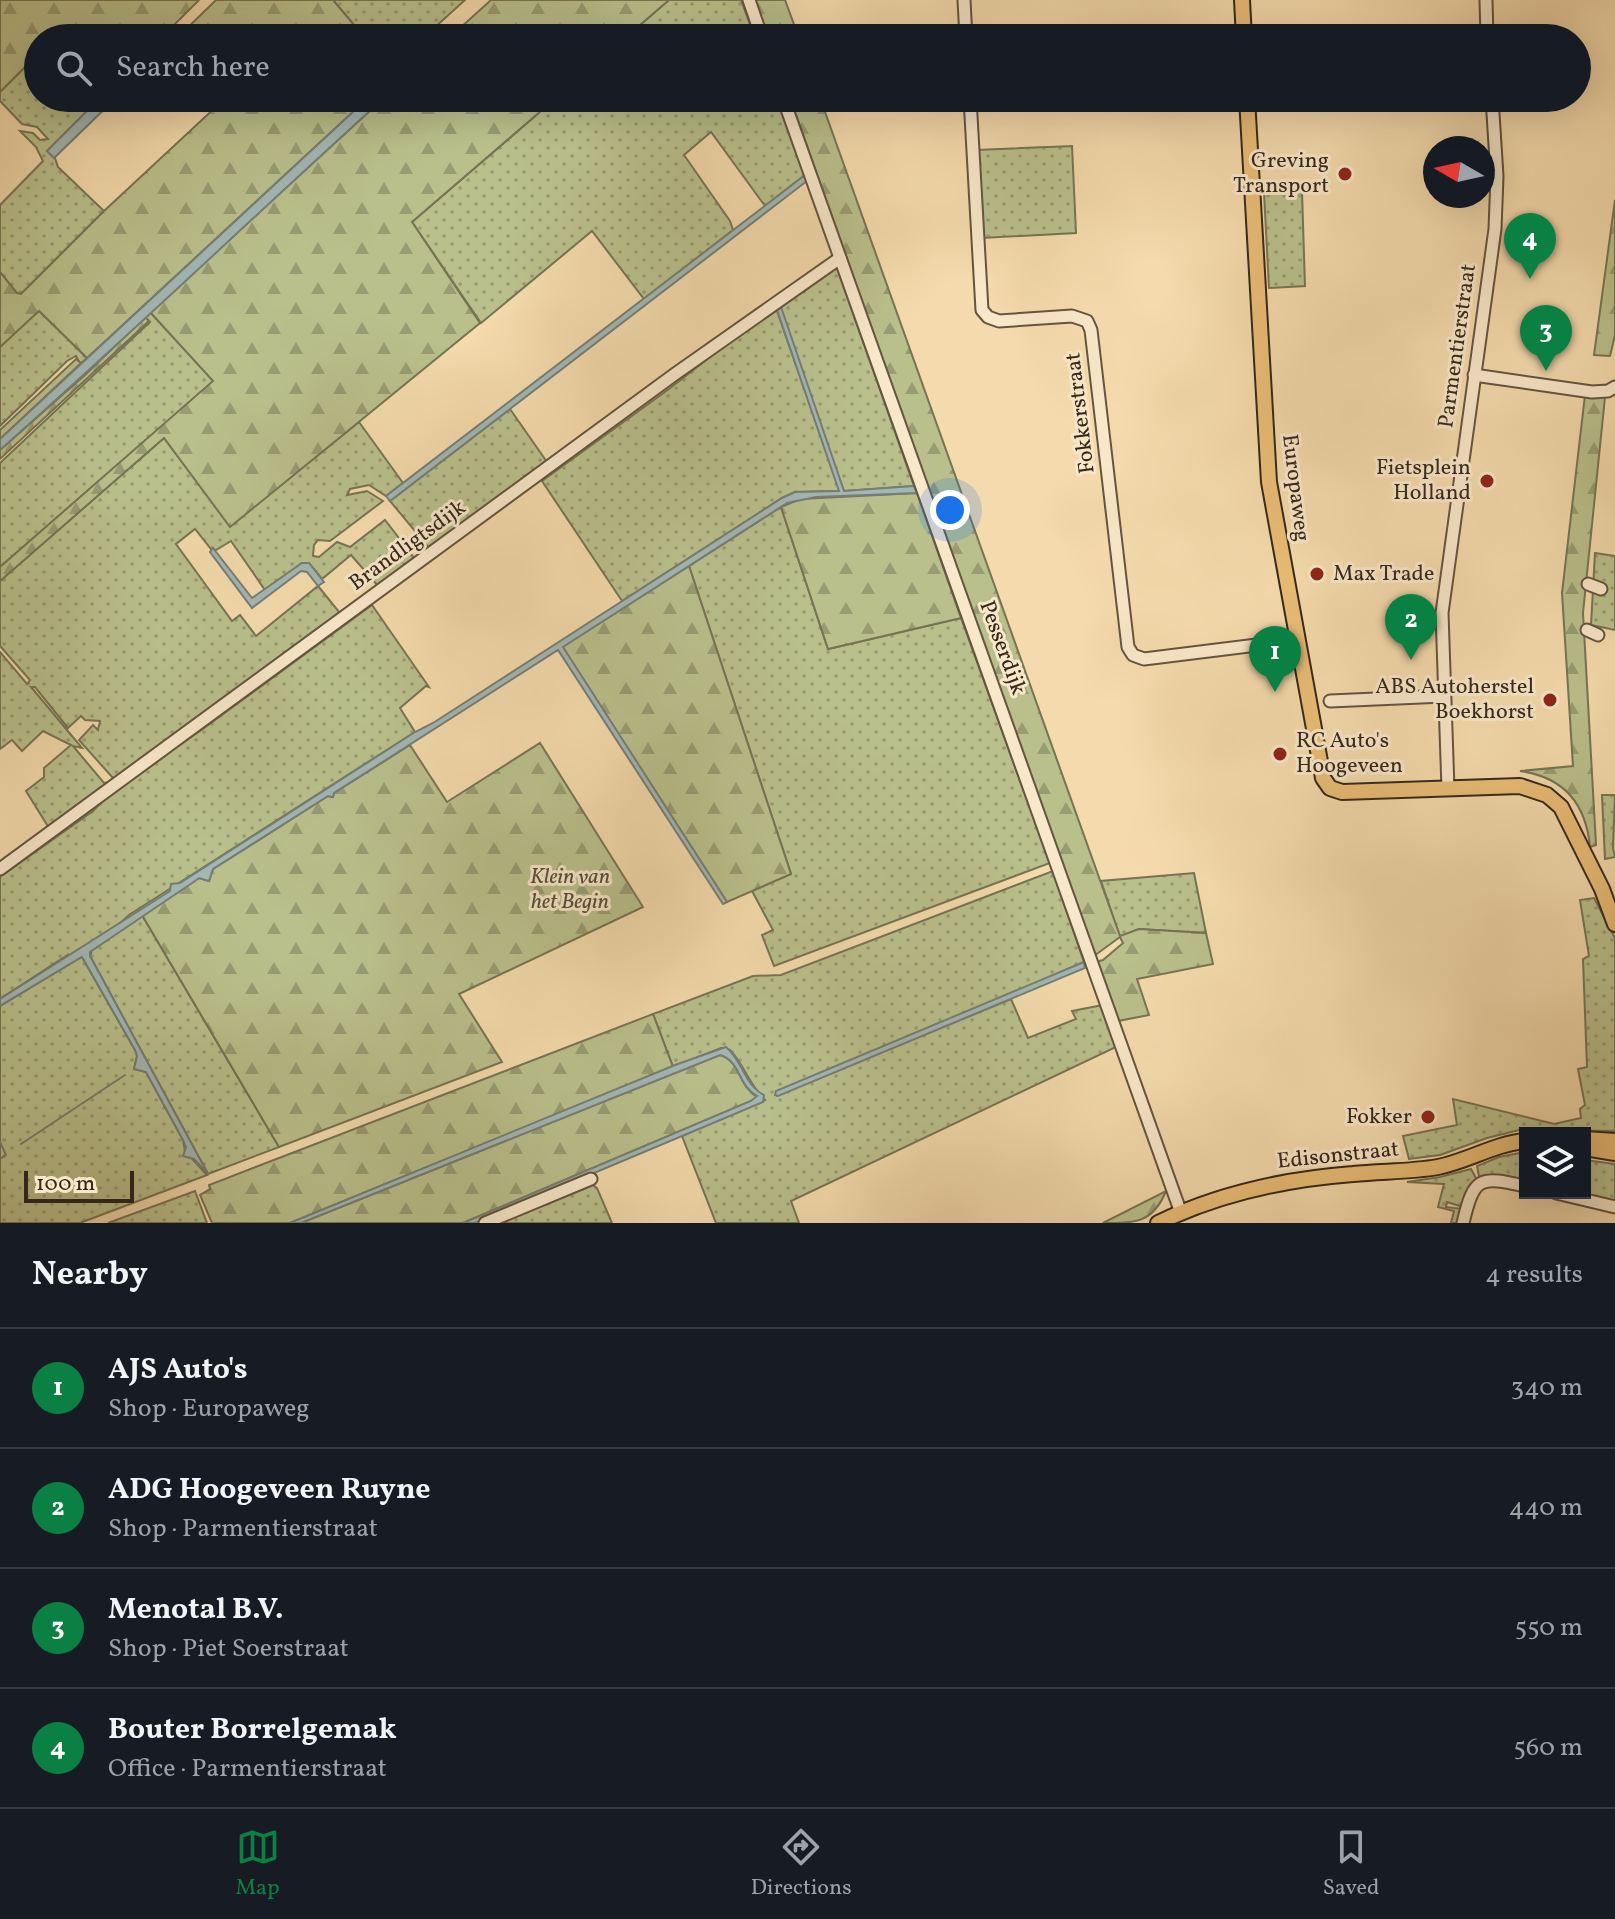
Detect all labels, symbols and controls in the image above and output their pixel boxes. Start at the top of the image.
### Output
search box [24,24,1591,112]
icon: search [52,46,96,90]
text: Search here [116,47,270,89]
north arrow [1423,136,1495,208]
place label: Greving Transport [1233,146,1329,202]
marker: Greving Transport [1336,165,1354,183]
pin: 4 [1504,213,1556,279]
street label: Parmentierstraat [1431,262,1485,430]
pin: 3 [1520,305,1572,371]
street label: Fokkerstraat [1058,350,1104,475]
street label: Europaweg [1273,433,1317,543]
place label: Fietsplein Holland [1376,453,1471,509]
marker: Fietsplein Holland [1478,472,1496,490]
your location [930,490,970,530]
street label: Brandligtsdijk [343,493,473,599]
place label: Max Trade [1333,559,1434,590]
marker: Max Trade [1308,565,1326,583]
pin: 2 [1385,594,1437,660]
street label: Pesserdijk [971,597,1033,699]
pin: 1 [1249,626,1301,692]
place label: ABS Autoherstel Boekhorst [1375,672,1534,728]
marker: ABS Autoherstel Boekhorst [1541,691,1559,709]
place label: RC Auto's Hoogeveen [1296,726,1403,782]
marker: RC Auto's Hoogeveen [1271,745,1289,763]
park label: Klein van het Begin [530,862,610,918]
place label: Fokker [1346,1102,1412,1133]
marker: Fokker [1419,1108,1437,1126]
map controls [1519,1127,1591,1199]
button: layers [1519,1127,1591,1199]
street label: Edisonstraat [1276,1134,1401,1178]
scale bar [24,1167,134,1203]
text: 100 m [36,1169,95,1200]
text: Nearby [32,1252,148,1299]
text: 4 results [1485,1257,1583,1293]
text: AJS Auto's [108,1349,248,1391]
text: 1 [53,1370,63,1406]
text: 340 m [1511,1370,1583,1406]
text: Shop · Europaweg [108,1391,310,1427]
text: ADG Hoogeveen Ruyne [108,1469,431,1511]
text: 2 [51,1490,65,1526]
text: 440 m [1509,1490,1583,1526]
text: Shop · Parmentierstraat [108,1511,378,1547]
text: Menotal B.V. [108,1589,283,1631]
text: 3 [51,1610,65,1646]
text: 550 m [1515,1610,1583,1646]
text: Shop · Piet Soerstraat [108,1631,349,1667]
text: Bouter Borrelgemak [108,1709,397,1751]
text: 4 [50,1730,66,1766]
text: 560 m [1514,1730,1583,1766]
text: Office · Parmentierstraat [108,1751,387,1787]
tab: Map [236,1825,280,1904]
tab: Directions [751,1825,852,1904]
tab: Saved [1323,1825,1379,1904]

